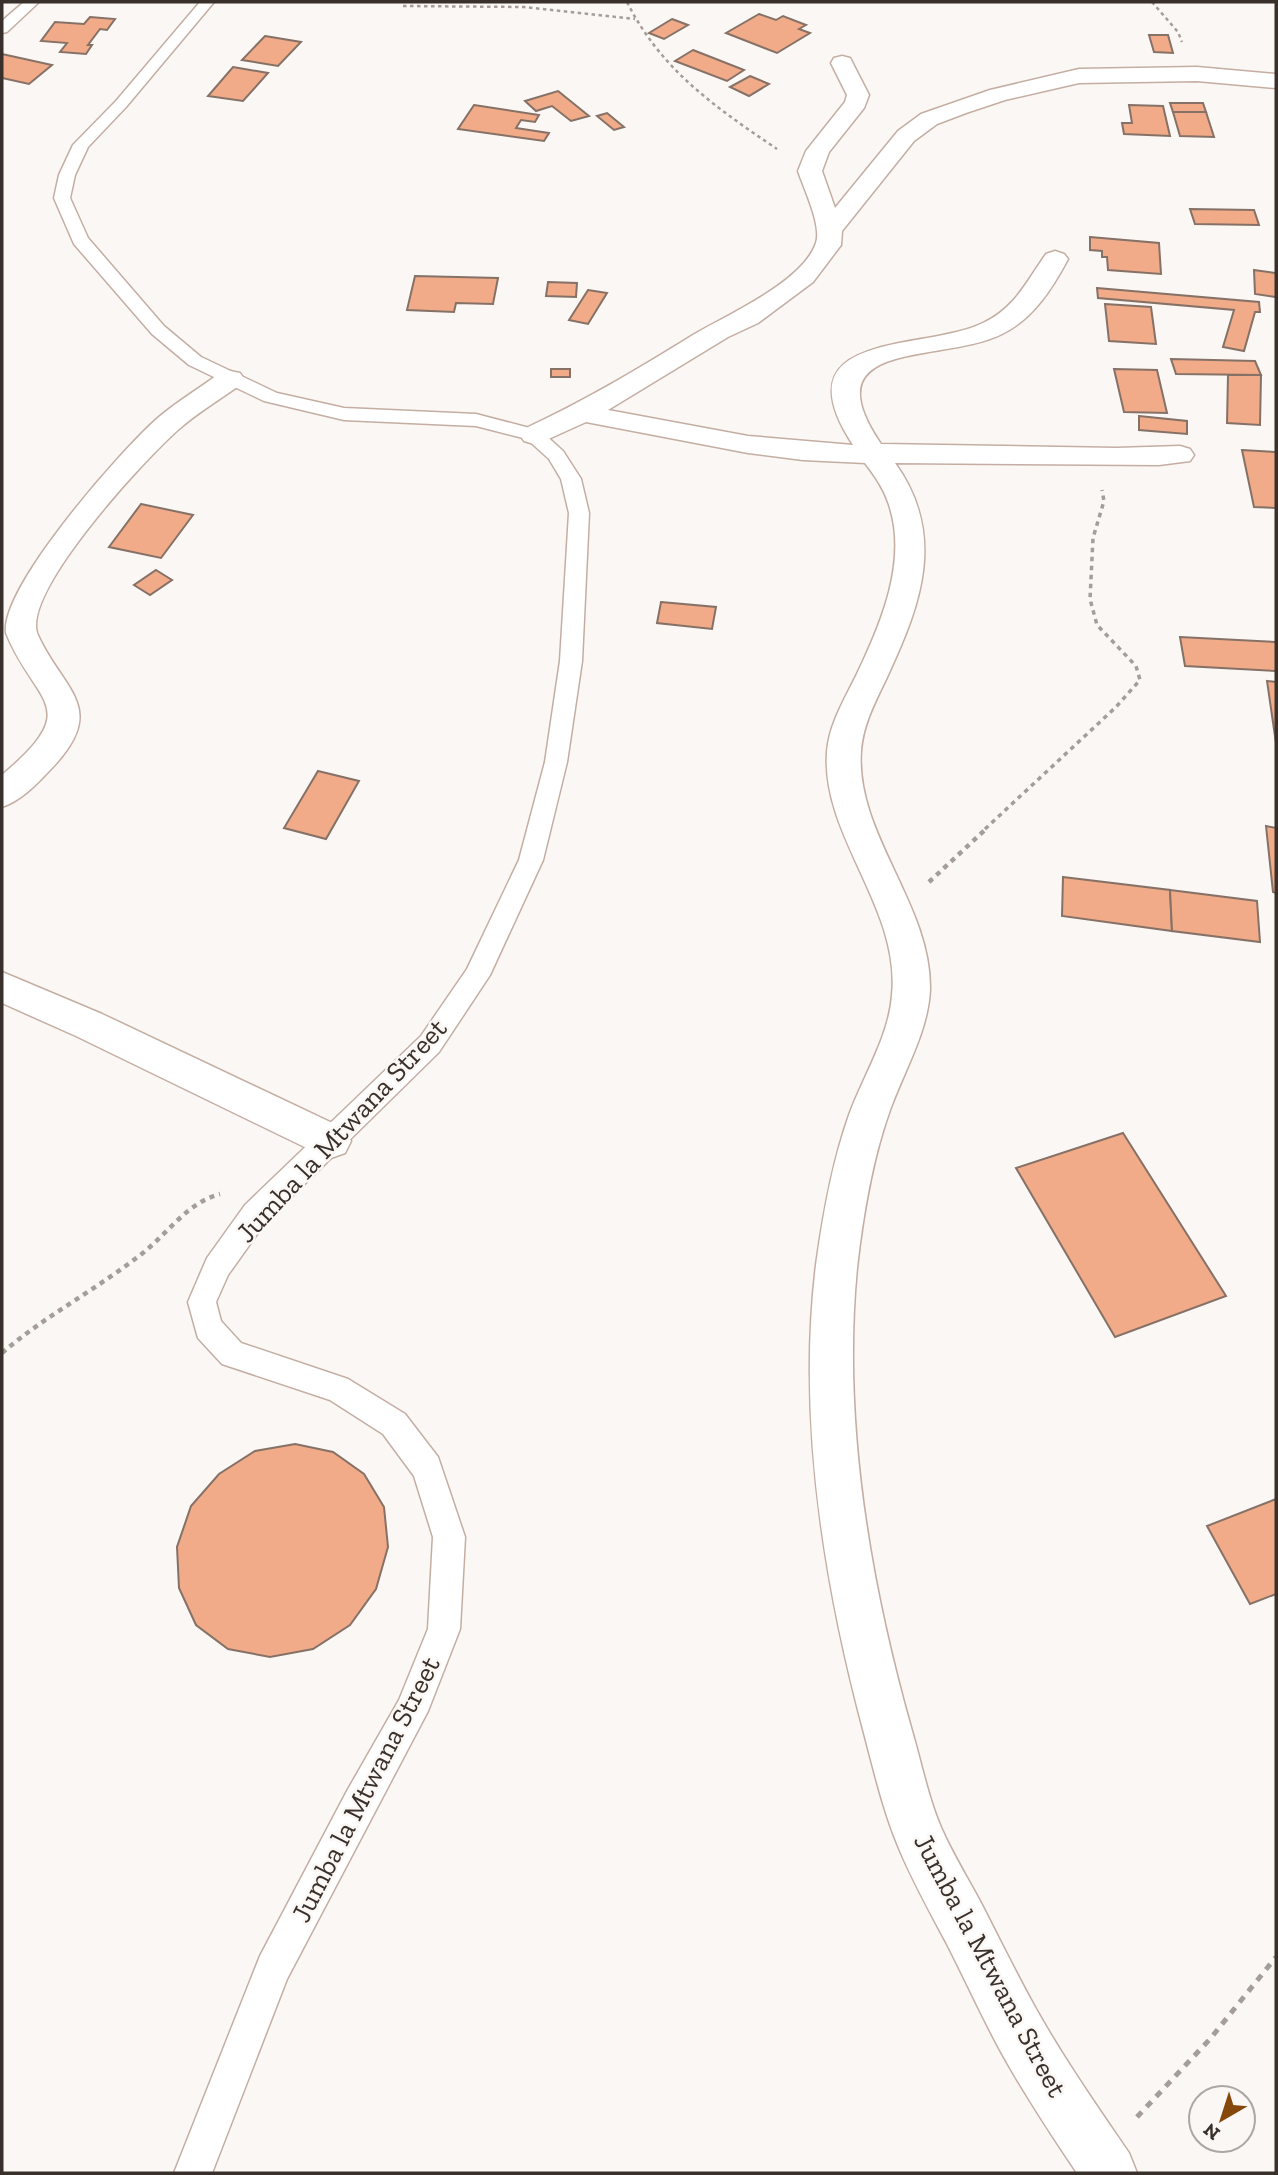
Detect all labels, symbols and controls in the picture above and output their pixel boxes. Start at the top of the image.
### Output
street label: Jumba la Mtwana Street [229,1011,454,1249]
street label: Jumba la Mtwana Street [284,1650,447,1928]
street label: Jumba la Mtwana Street [907,1828,1074,2103]
north arrow [1187,2084,1257,2154]
text: N [1199,2118,1224,2145]

